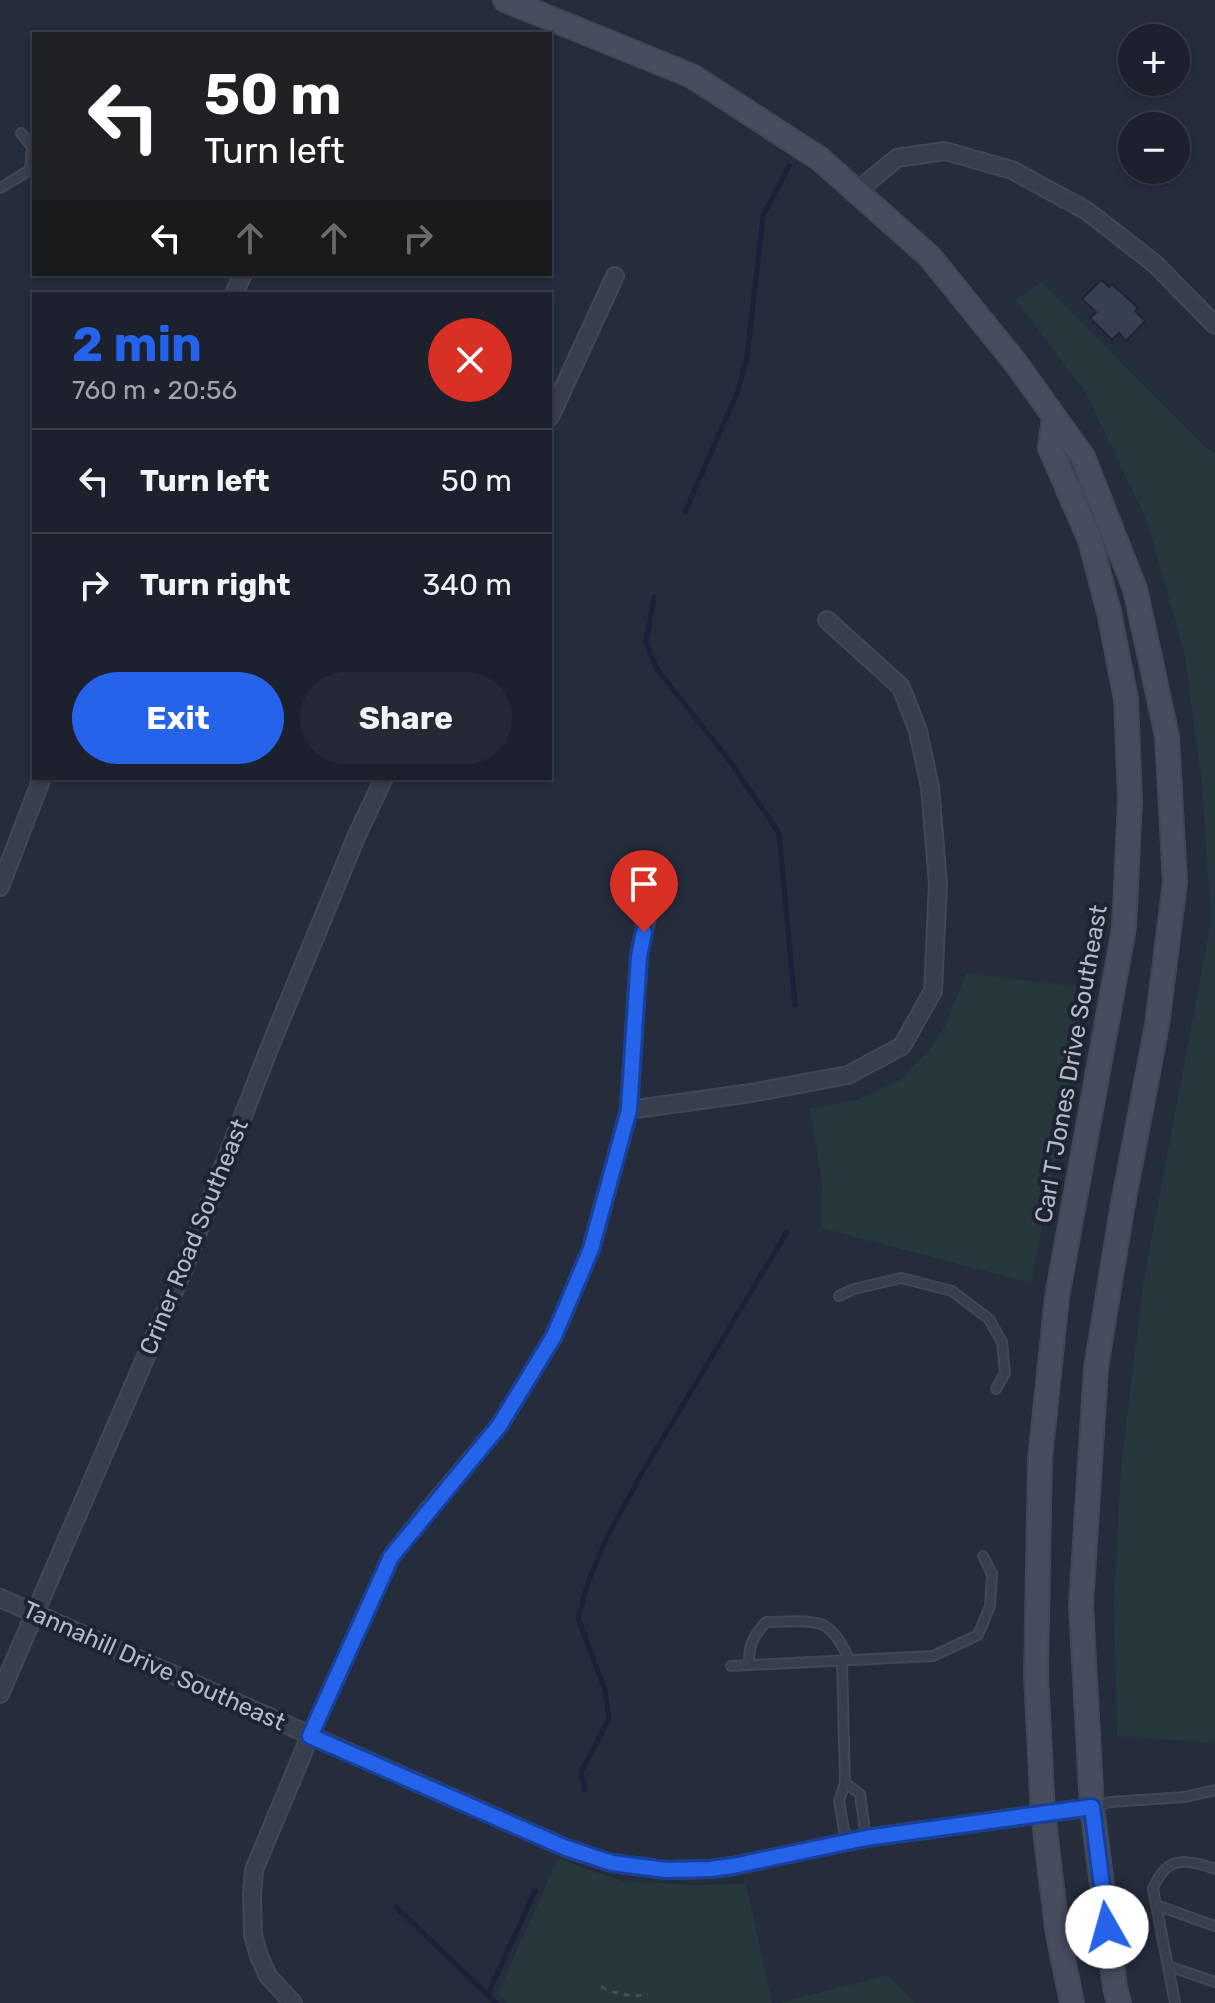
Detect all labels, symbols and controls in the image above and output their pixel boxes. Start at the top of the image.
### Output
map controls [1118,24,1190,184]
button: + [1118,24,1190,96]
text: 50 m [204,62,341,128]
icon: left [72,64,176,168]
button: − [1118,112,1190,184]
text: Turn left [204,129,345,172]
icon: left [144,216,188,260]
icon: ahead [228,216,272,260]
icon: ahead [312,216,356,260]
icon: right [396,216,440,260]
text: 2 min [72,316,202,373]
button: close [428,318,512,402]
text: 760 m · 20:56 [72,375,237,406]
icon: left [72,459,116,503]
text: Turn left [140,463,270,499]
text: 50 m [441,463,512,499]
icon: right [72,563,116,607]
text: Turn right [140,567,291,603]
text: 340 m [422,567,512,603]
button: Exit [72,672,284,764]
button: Share [300,672,512,764]
pin [610,850,678,932]
icon: arrive [622,862,666,906]
street label: Carl T Jones Drive Southeast [1029,903,1113,1225]
street label: Criner Road Southeast [134,1115,254,1359]
street label: Tannahill Drive Southeast [18,1595,290,1737]
position arrow [1065,1885,1149,1969]

